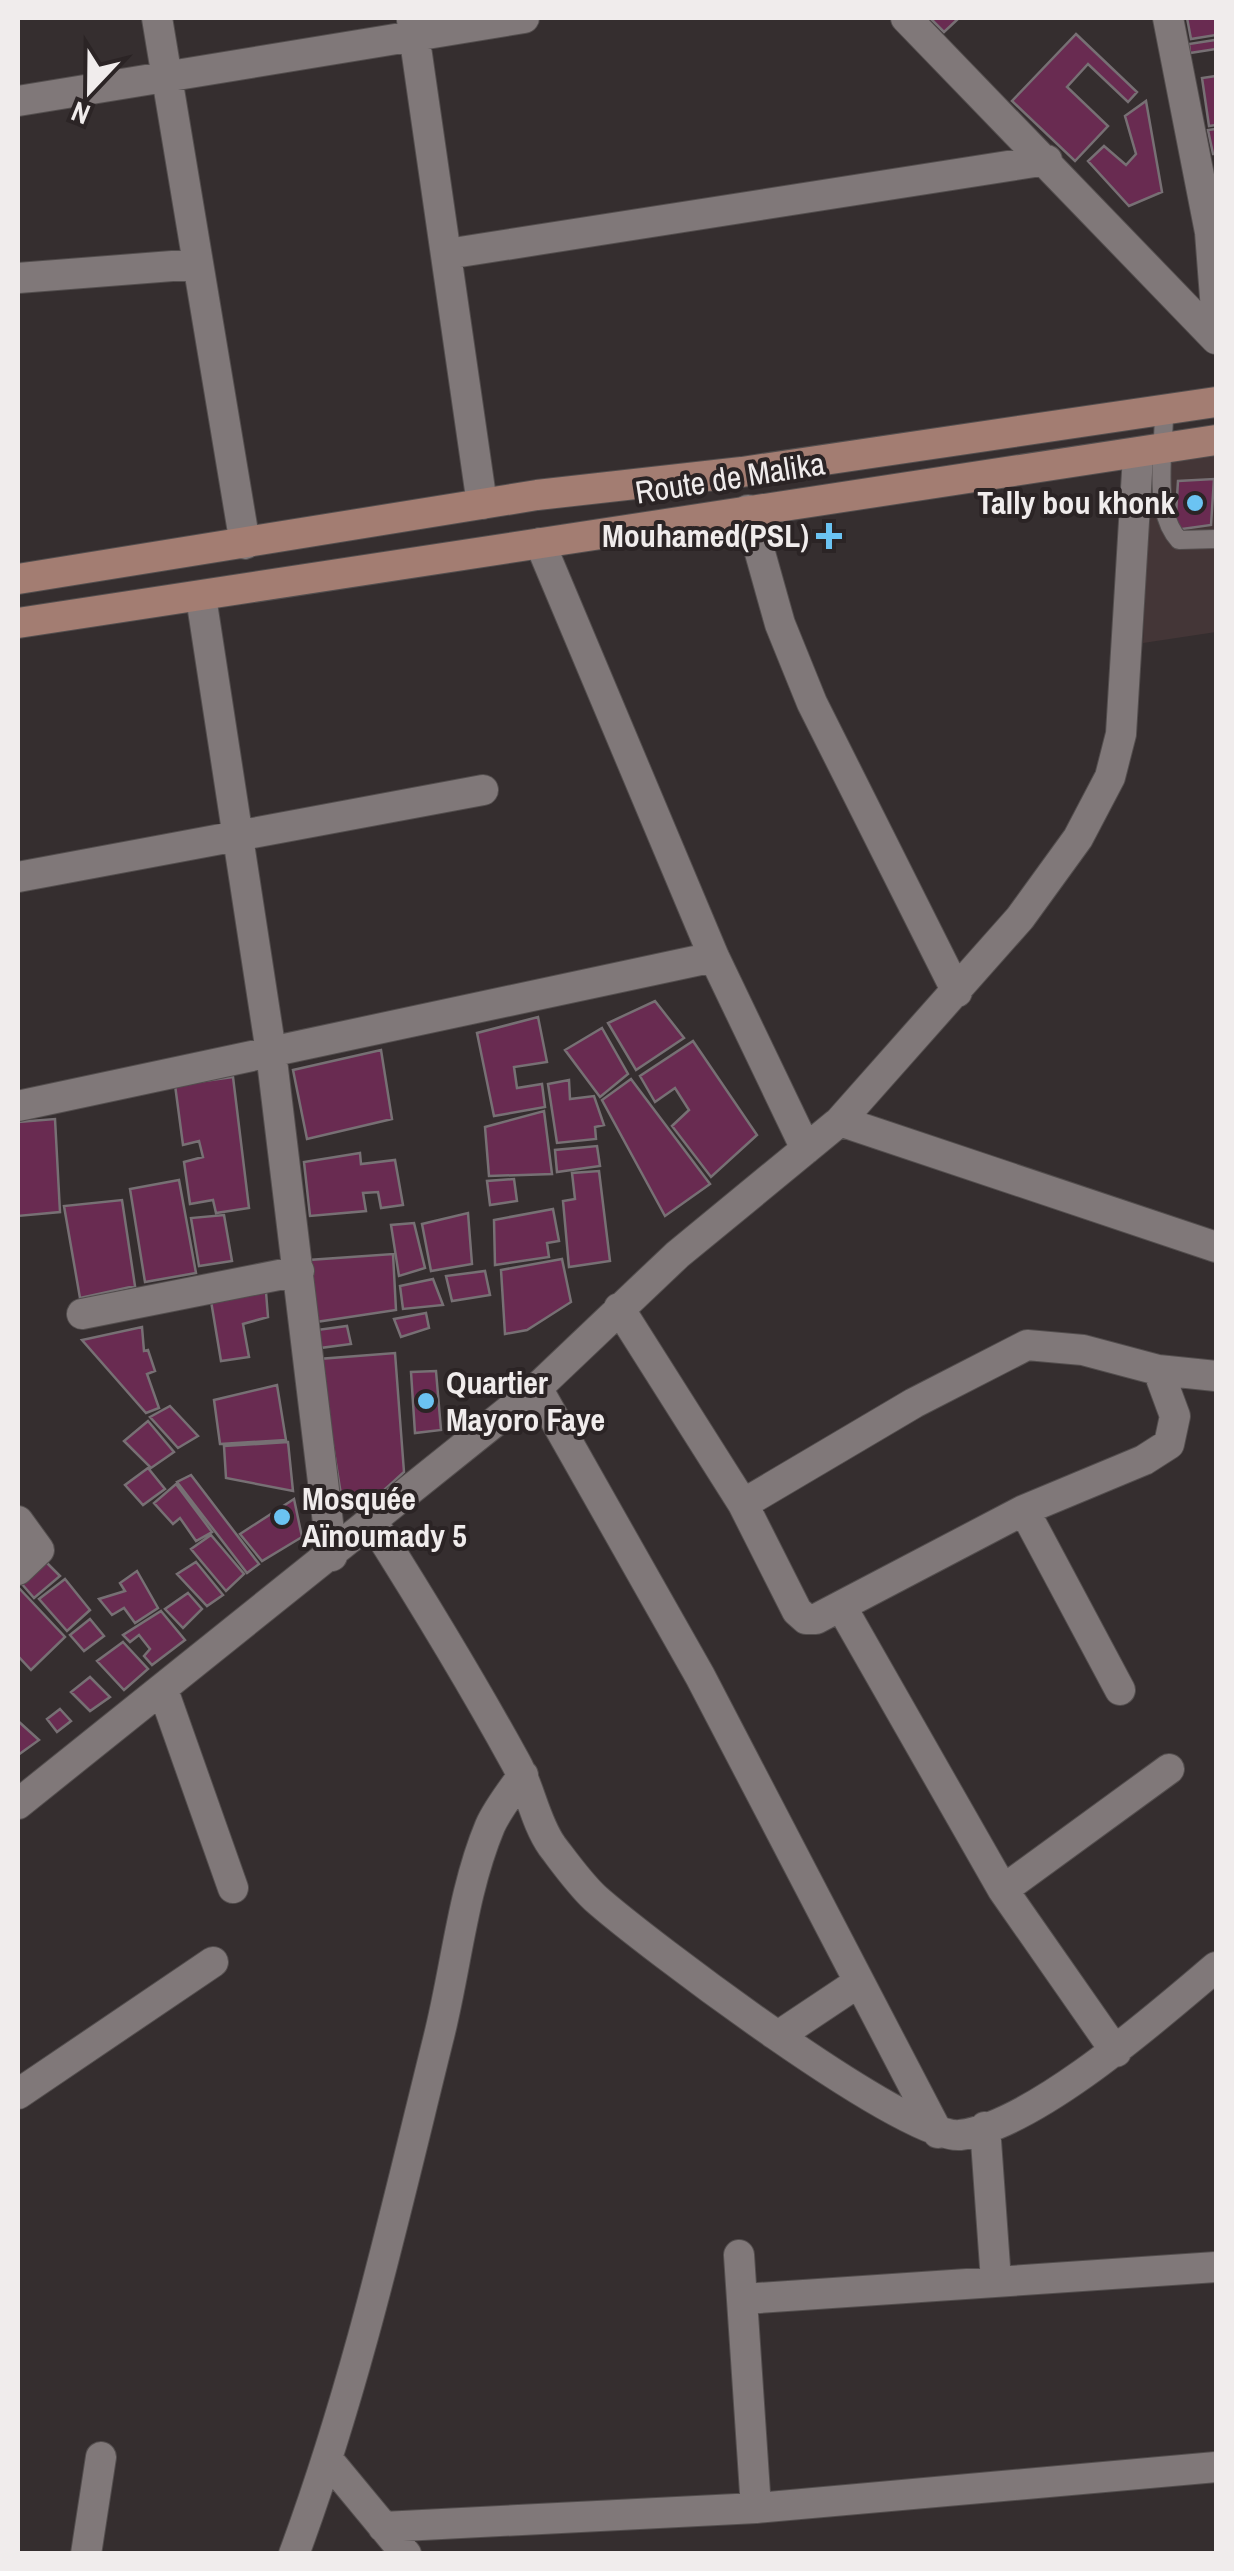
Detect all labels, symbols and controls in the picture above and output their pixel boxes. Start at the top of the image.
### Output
north arrow [40,40,140,140]
text: N [66,92,95,134]
street label: Route de Malika [632,441,828,514]
place label: Tally bou khonk [977,481,1175,524]
marker: Tally bou khonk [1184,492,1206,514]
place label: Mouhamed(PSL) [602,514,809,557]
marker: Mouhamed(PSL) [818,525,840,547]
place label: Quartier Mayoro Faye [446,1361,605,1441]
marker: Quartier Mayoro Faye [415,1390,437,1412]
place label: Mosquée Aïnoumady 5 [302,1477,467,1557]
marker: Mosquée Aïnoumady 5 [271,1506,293,1528]

